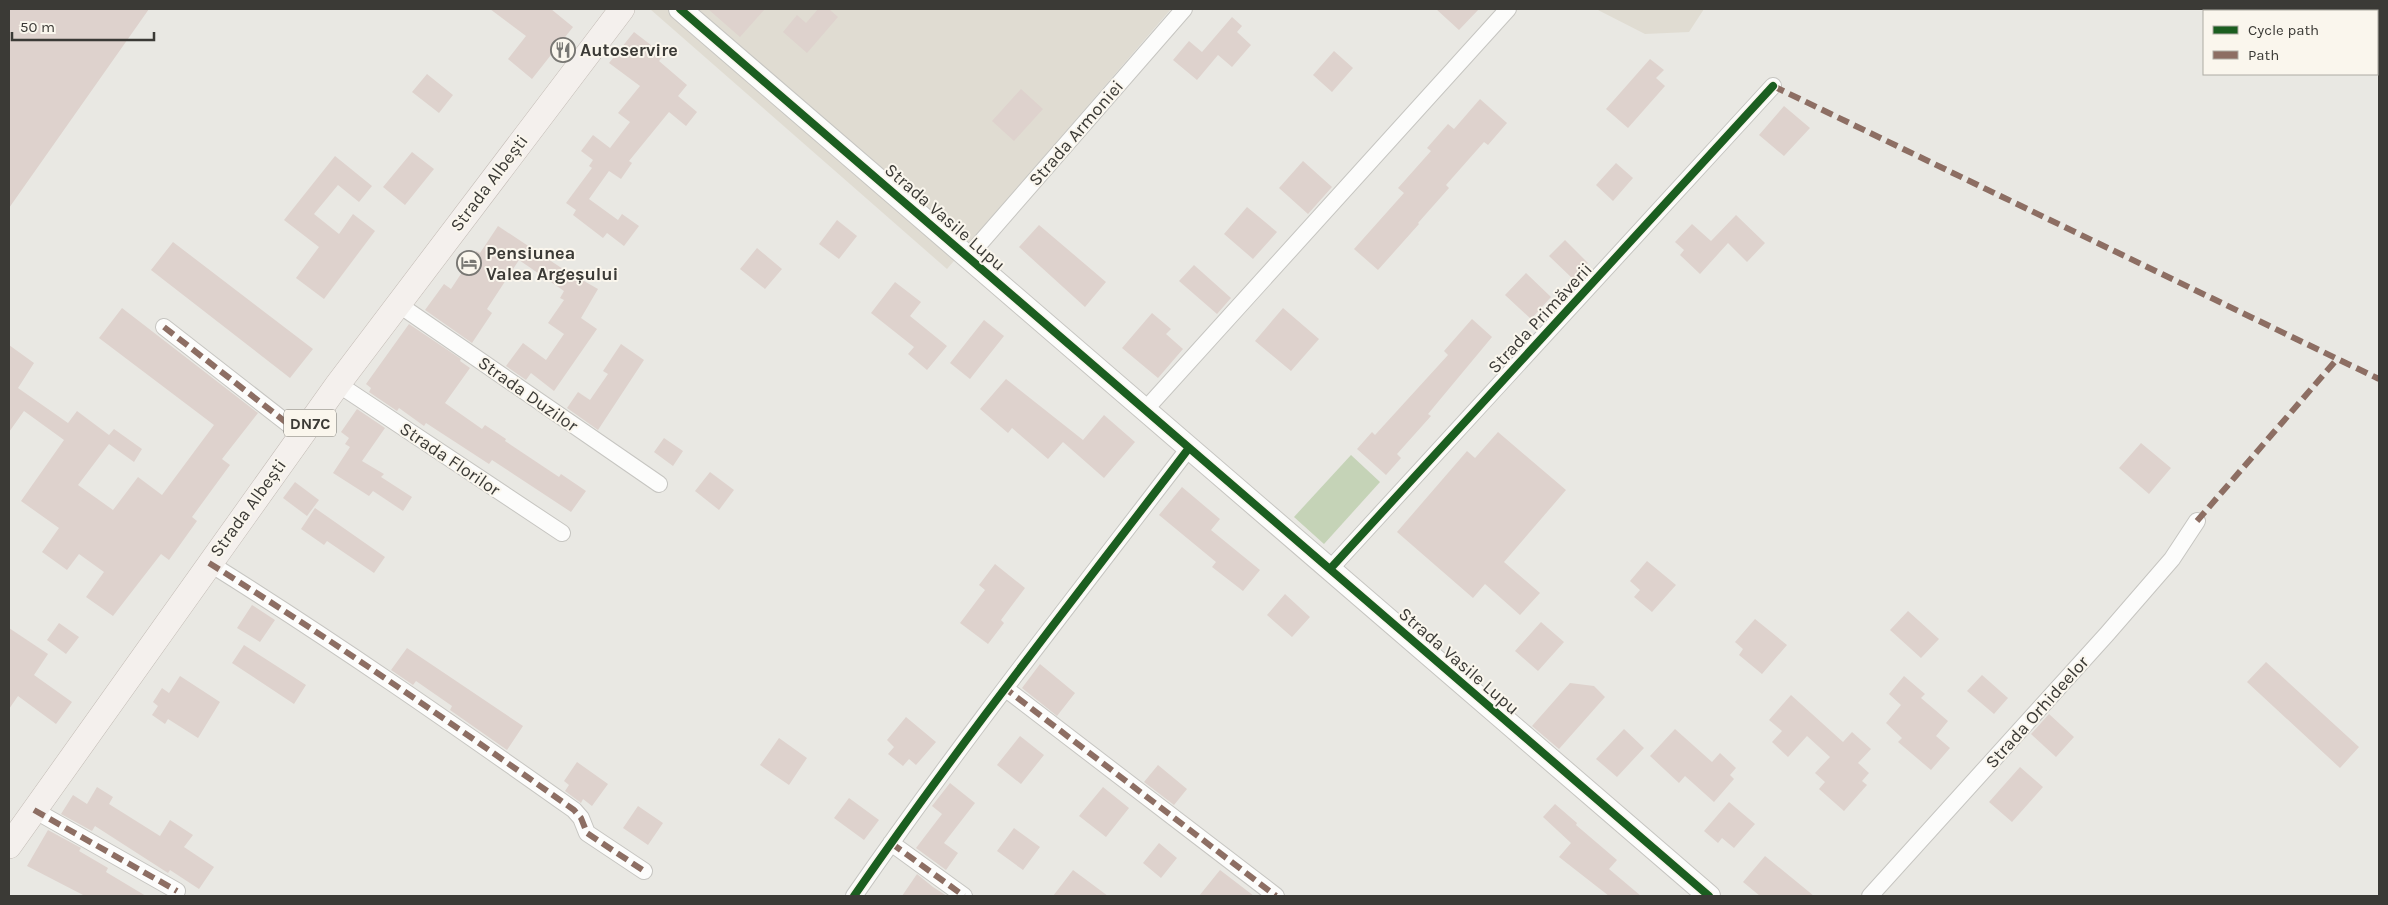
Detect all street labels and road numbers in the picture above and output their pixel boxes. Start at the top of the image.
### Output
street label: Strada Armoniei [1024,75,1128,191]
street label: Strada Albești [445,130,533,236]
street label: Strada Vasile Lupu [880,159,1010,275]
street label: Strada Primăverii [1483,258,1597,378]
street label: Strada Duzilor [474,351,583,437]
road number: DN7C [284,409,336,436]
street label: Strada Florilor [396,417,505,501]
street label: Strada Albești [205,455,291,561]
street label: Strada Vasile Lupu [1394,603,1524,719]
street label: Strada Orhideelor [1981,651,2094,773]

